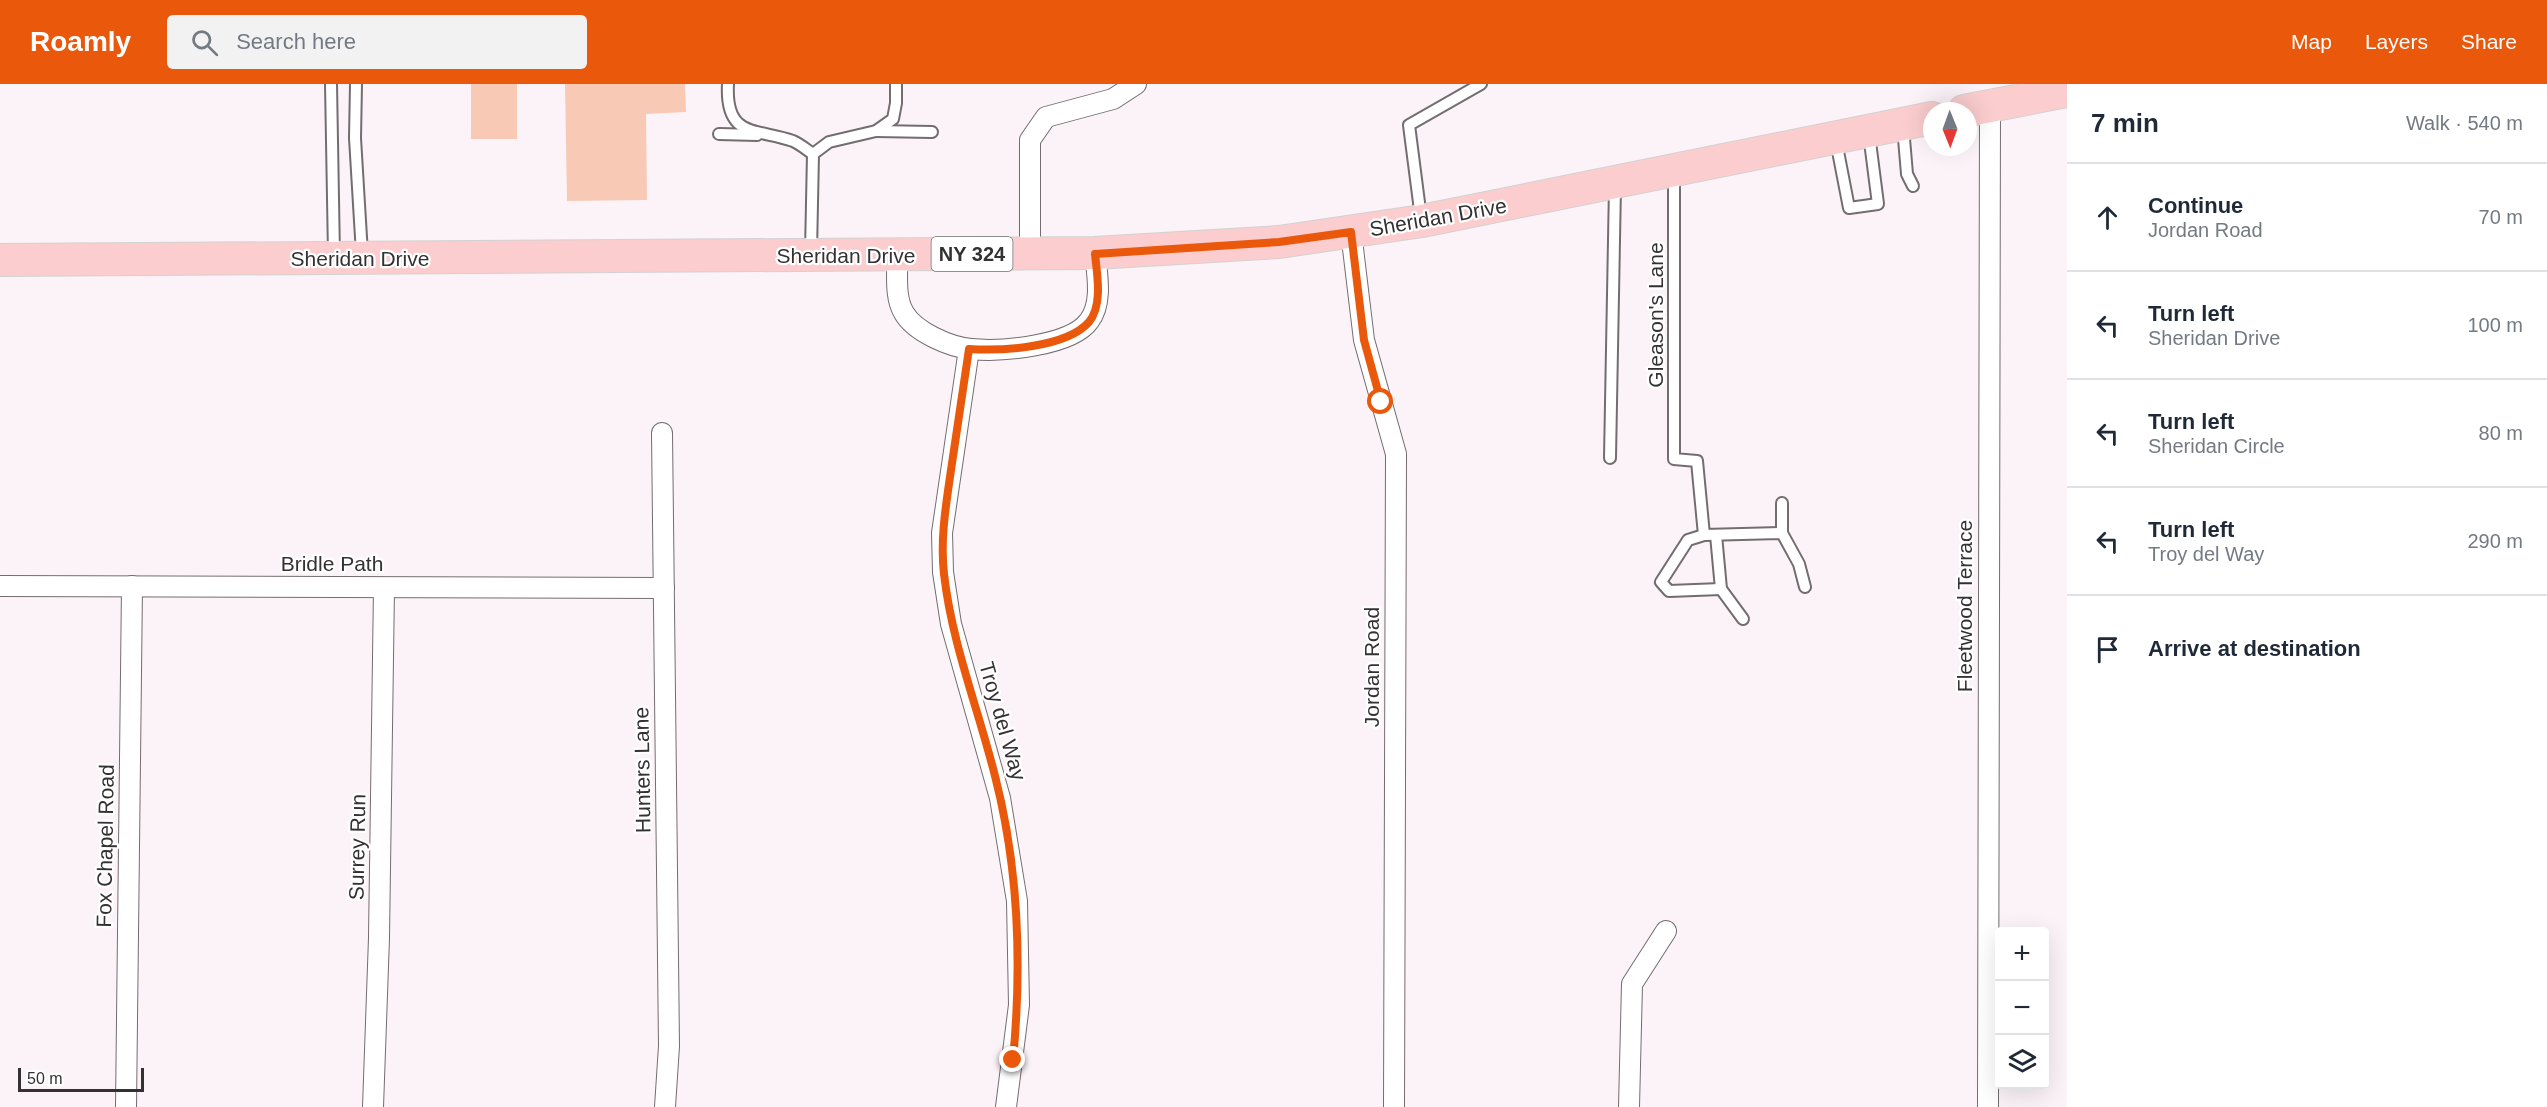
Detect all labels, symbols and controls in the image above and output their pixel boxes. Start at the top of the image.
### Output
search box [167,15,587,69]
text: Roamly [30,26,131,57]
icon: search [188,26,221,59]
text: Search here [236,29,356,54]
text: Map [2291,30,2332,53]
text: Layers [2365,30,2428,53]
text: Share [2461,30,2517,53]
north arrow [1923,102,1977,156]
text: 7 min [2091,108,2159,138]
text: Walk · 540 m [2406,112,2523,134]
text: Continue [2148,193,2243,218]
street label: Sheridan Drive [1368,194,1508,240]
icon: ahead [2091,201,2124,234]
text: 70 m [2479,206,2523,228]
text: Jordan Road [2148,219,2263,241]
road number: NY 324 [932,237,1012,271]
street label: Gleason's Lane [1644,242,1667,388]
street label: Sheridan Drive [777,244,915,267]
street label: Sheridan Drive [291,247,429,270]
text: Turn left [2148,301,2234,326]
icon: left [2091,309,2124,342]
text: 100 m [2467,314,2523,336]
text: Sheridan Drive [2148,327,2280,349]
route start [1367,388,1393,414]
text: Turn left [2148,409,2234,434]
icon: left [2091,417,2124,450]
text: 80 m [2479,422,2523,444]
text: Sheridan Circle [2148,435,2285,457]
text: Turn left [2148,517,2234,542]
street label: Fleetwood Terrace [1953,520,1976,692]
icon: left [2091,525,2124,558]
text: 290 m [2467,530,2523,552]
text: Troy del Way [2148,543,2264,565]
street label: Bridle Path [281,552,383,575]
street label: Jordan Road [1360,607,1383,727]
icon: arrive [2091,633,2124,666]
text: Arrive at destination [2148,636,2361,661]
street label: Troy del Way [975,659,1031,783]
street label: Hunters Lane [629,707,655,833]
street label: Fox Chapel Road [92,764,118,928]
street label: Surrey Run [345,794,369,900]
map controls [1995,927,2049,1089]
button: + [1995,927,2049,981]
button: − [1995,981,2049,1035]
button: layers [1995,1035,2049,1089]
route end [999,1046,1025,1072]
scale bar [18,1065,144,1092]
text: 50 m [27,1070,63,1087]

